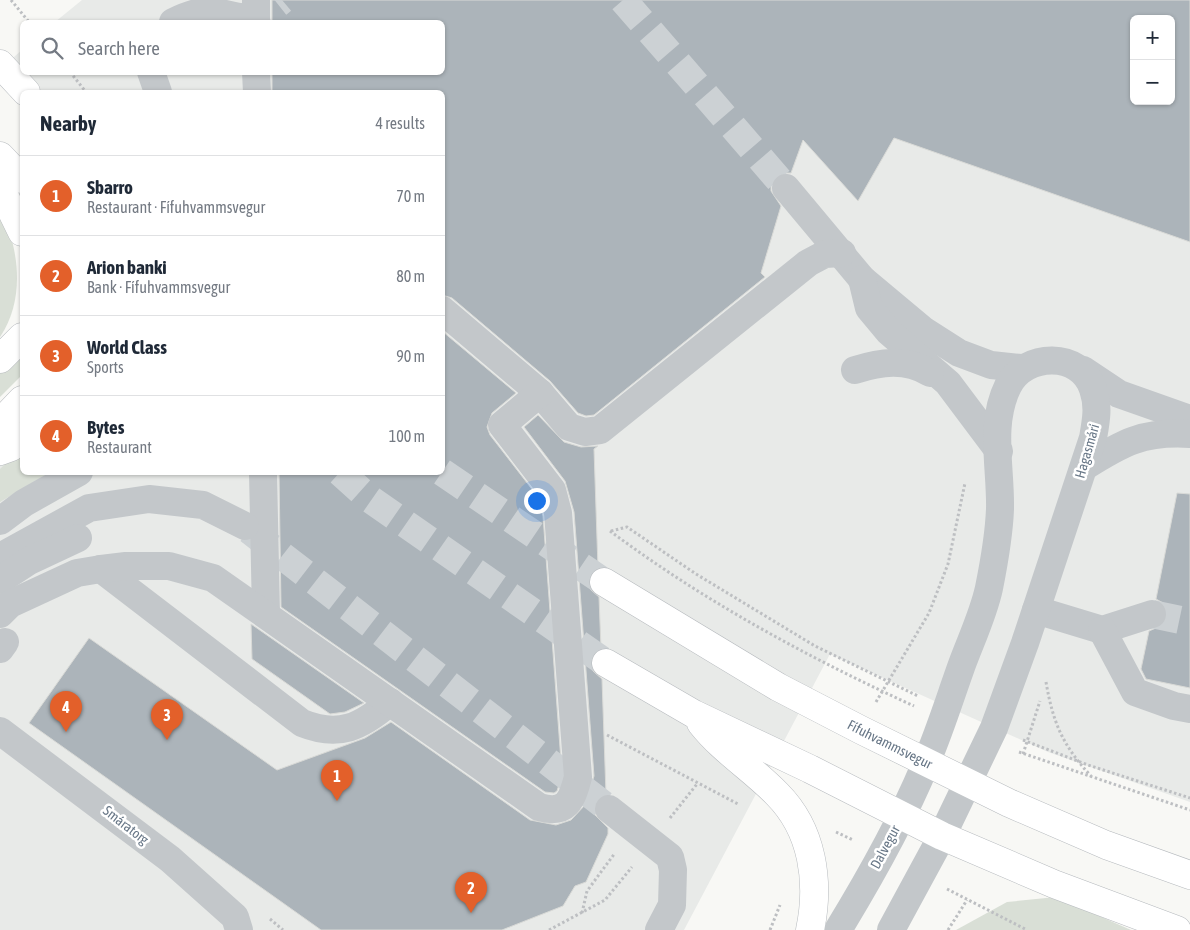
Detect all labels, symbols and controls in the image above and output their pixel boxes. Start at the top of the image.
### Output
map controls [1130,15,1175,105]
button: + [1130,15,1175,60]
search box [20,20,445,75]
icon: search [38,34,66,62]
text: Search here [78,37,160,59]
button: − [1130,60,1175,105]
text: Nearby [40,111,96,135]
text: 4 results [375,114,425,132]
text: Sbarro [87,176,133,198]
text: 1 [52,187,60,205]
text: 70 m [396,187,425,205]
text: Restaurant · Fífuhvammsvegur [87,198,265,216]
text: Arion banki [87,256,167,278]
text: 2 [52,267,60,285]
text: 80 m [396,267,425,285]
text: Bank · Fífuhvammsvegur [87,278,230,296]
text: World Class [87,336,167,358]
text: 3 [52,347,60,365]
text: 90 m [396,347,425,365]
text: Sports [87,358,124,376]
text: Bytes [87,416,124,438]
street label: Hagasmári [1072,422,1102,480]
text: 4 [52,427,60,445]
text: 100 m [389,427,425,445]
text: Restaurant [87,438,152,456]
your location [524,488,550,514]
pin: 4 [50,691,82,732]
pin: 3 [151,699,183,740]
street label: Fífuhvammsvegur [845,716,936,772]
pin: 1 [321,760,353,801]
street label: Smáratorg [100,802,152,848]
street label: Dalvegur [867,822,903,871]
pin: 2 [455,872,487,913]

